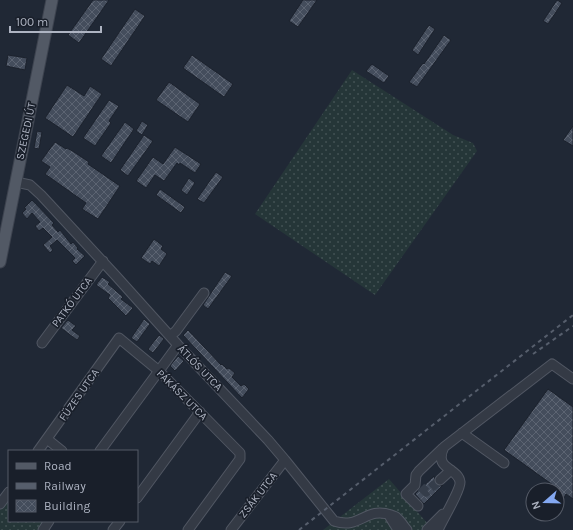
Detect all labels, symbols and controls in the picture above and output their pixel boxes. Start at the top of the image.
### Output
scale bar [10,8,101,34]
text: 100 m [16,15,48,29]
street label: SZEGEDI ÚT [12,100,39,161]
street label: PATKÓ UTCA [47,273,95,330]
street label: ÁTLÓS UTCA [175,341,227,394]
street label: FÜZES UTCA [55,365,102,424]
street label: PÁKÁSZ UTCA [154,365,212,424]
legend [8,450,138,522]
text: Road [44,459,72,473]
street label: ZSÁK UTCA [235,468,280,520]
text: Railway [44,479,86,493]
north arrow [525,482,565,522]
text: Building [44,499,91,513]
text: N [529,499,544,511]

